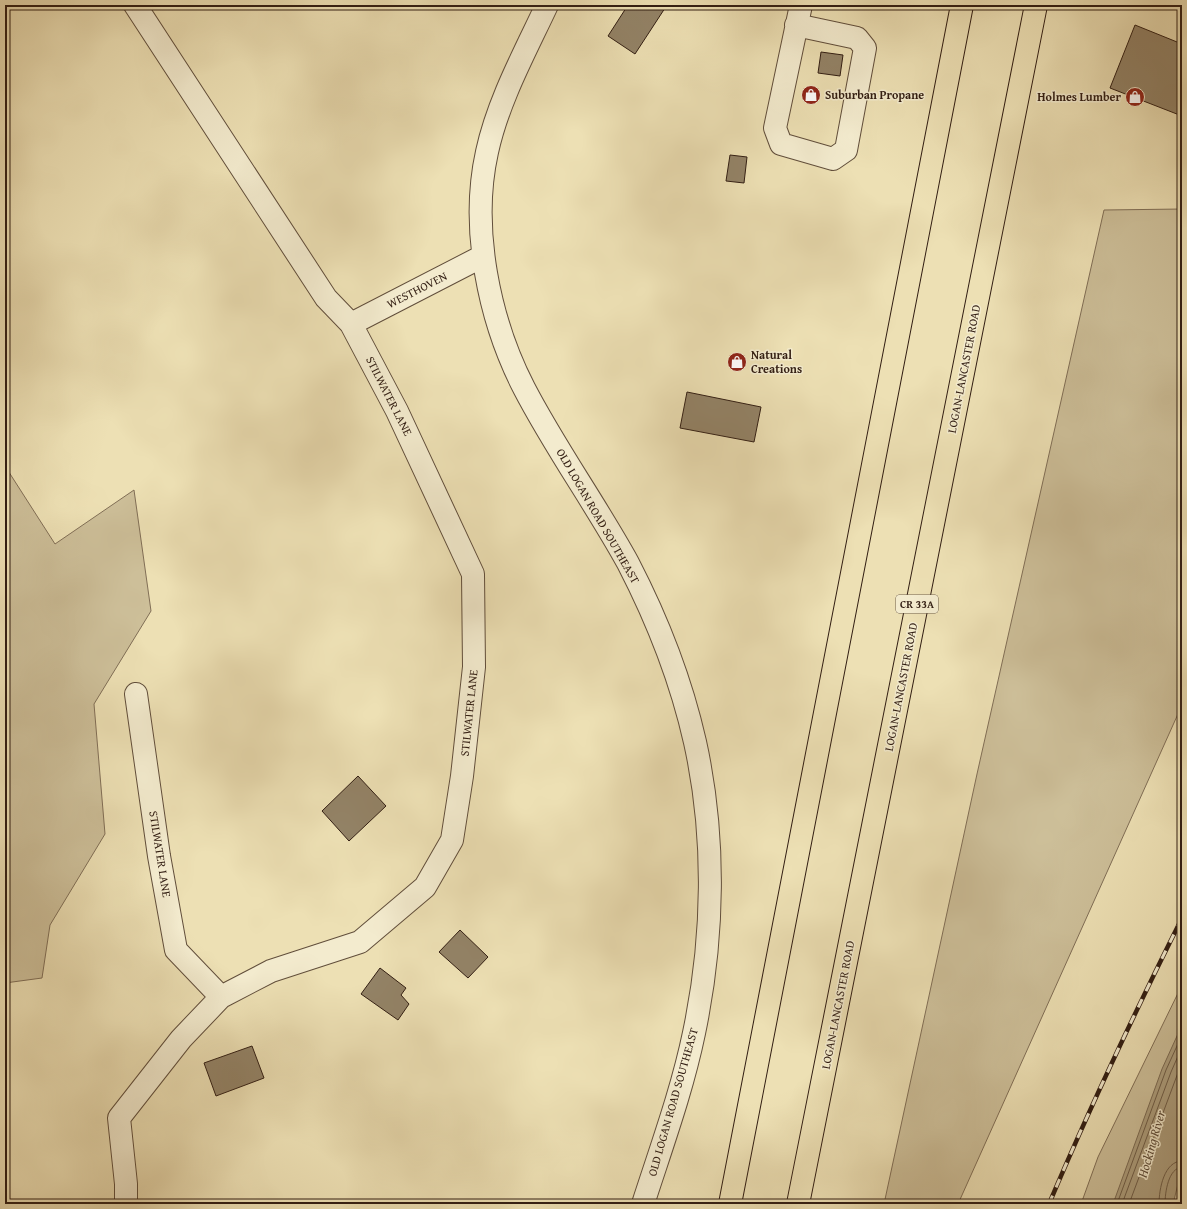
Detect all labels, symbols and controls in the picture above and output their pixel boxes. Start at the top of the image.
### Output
shop icon: Suburban Propane [800,84,822,106]
place label: Suburban Propane [825,86,924,103]
shop icon: Holmes Lumber [1124,86,1146,108]
place label: Holmes Lumber [1037,88,1121,105]
street label: WESTHOVEN [384,267,450,312]
street label: LOGAN-LANCASTER ROAD [943,303,984,435]
place label: Natural Creations [751,346,802,377]
shop icon: Natural Creations [726,351,748,373]
street label: STILWATER LANE [362,353,417,438]
street label: OLD LOGAN ROAD SOUTHEAST [553,445,644,587]
road number: CR 33A [896,595,938,613]
street label: LOGAN-LANCASTER ROAD [880,621,921,753]
street label: STILWATER LANE [455,669,482,757]
street label: STILWATER LANE [145,810,176,898]
street label: LOGAN-LANCASTER ROAD [817,939,858,1071]
street label: OLD LOGAN ROAD SOUTHEAST [643,1025,702,1178]
water label: Hocking River [1133,1107,1170,1181]

